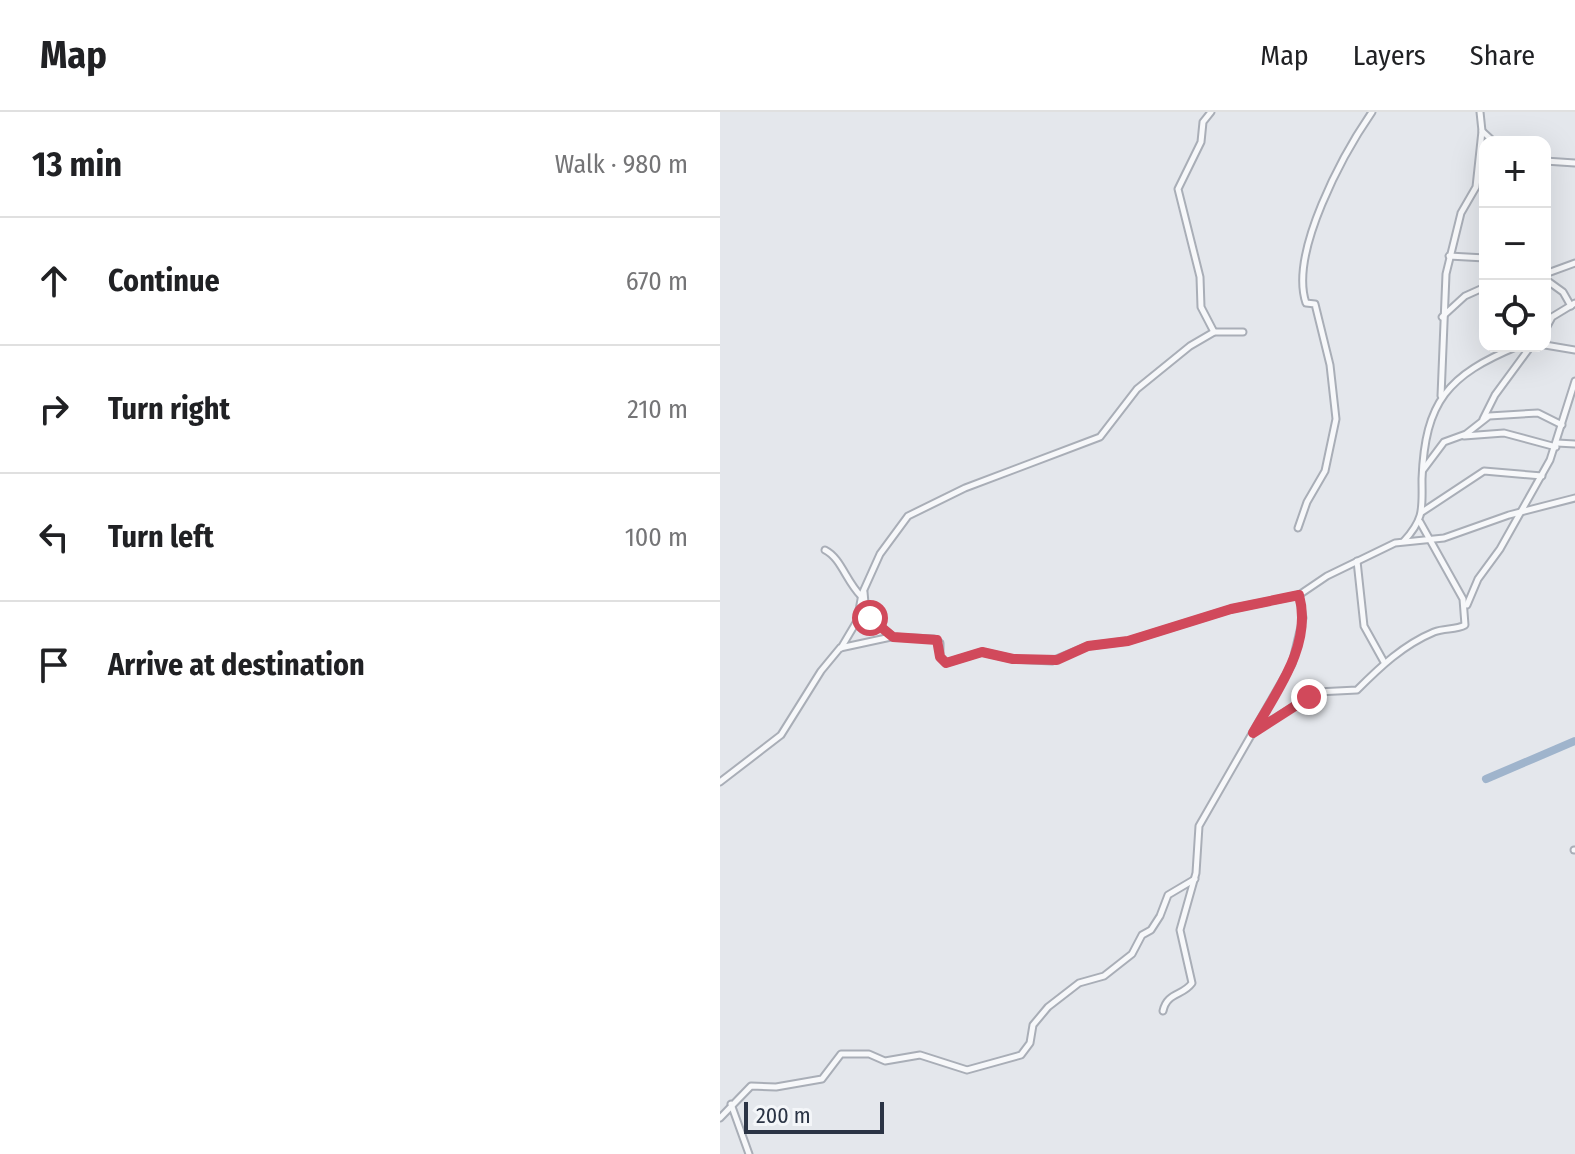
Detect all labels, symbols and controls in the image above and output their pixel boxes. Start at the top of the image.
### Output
text: Map [40,32,107,78]
text: Map [1260,39,1309,72]
text: Layers [1353,39,1426,72]
text: Share [1470,39,1535,72]
map controls [1479,136,1551,352]
button: + [1479,136,1551,208]
text: 13 min [32,144,122,185]
text: Walk · 980 m [555,149,688,180]
button: − [1479,208,1551,280]
icon: ahead [32,259,76,303]
text: Continue [108,263,220,299]
text: 670 m [626,266,688,297]
button: locate [1479,280,1551,352]
icon: right [32,387,76,431]
text: Turn right [108,391,230,427]
text: 210 m [627,394,688,425]
icon: left [32,515,76,559]
text: Turn left [108,519,214,555]
text: 100 m [625,522,688,553]
route start [852,600,888,636]
icon: arrive [32,643,76,687]
text: Arrive at destination [108,647,365,683]
route end [1291,679,1327,715]
scale bar [744,1098,884,1134]
text: 200 m [756,1102,811,1129]

